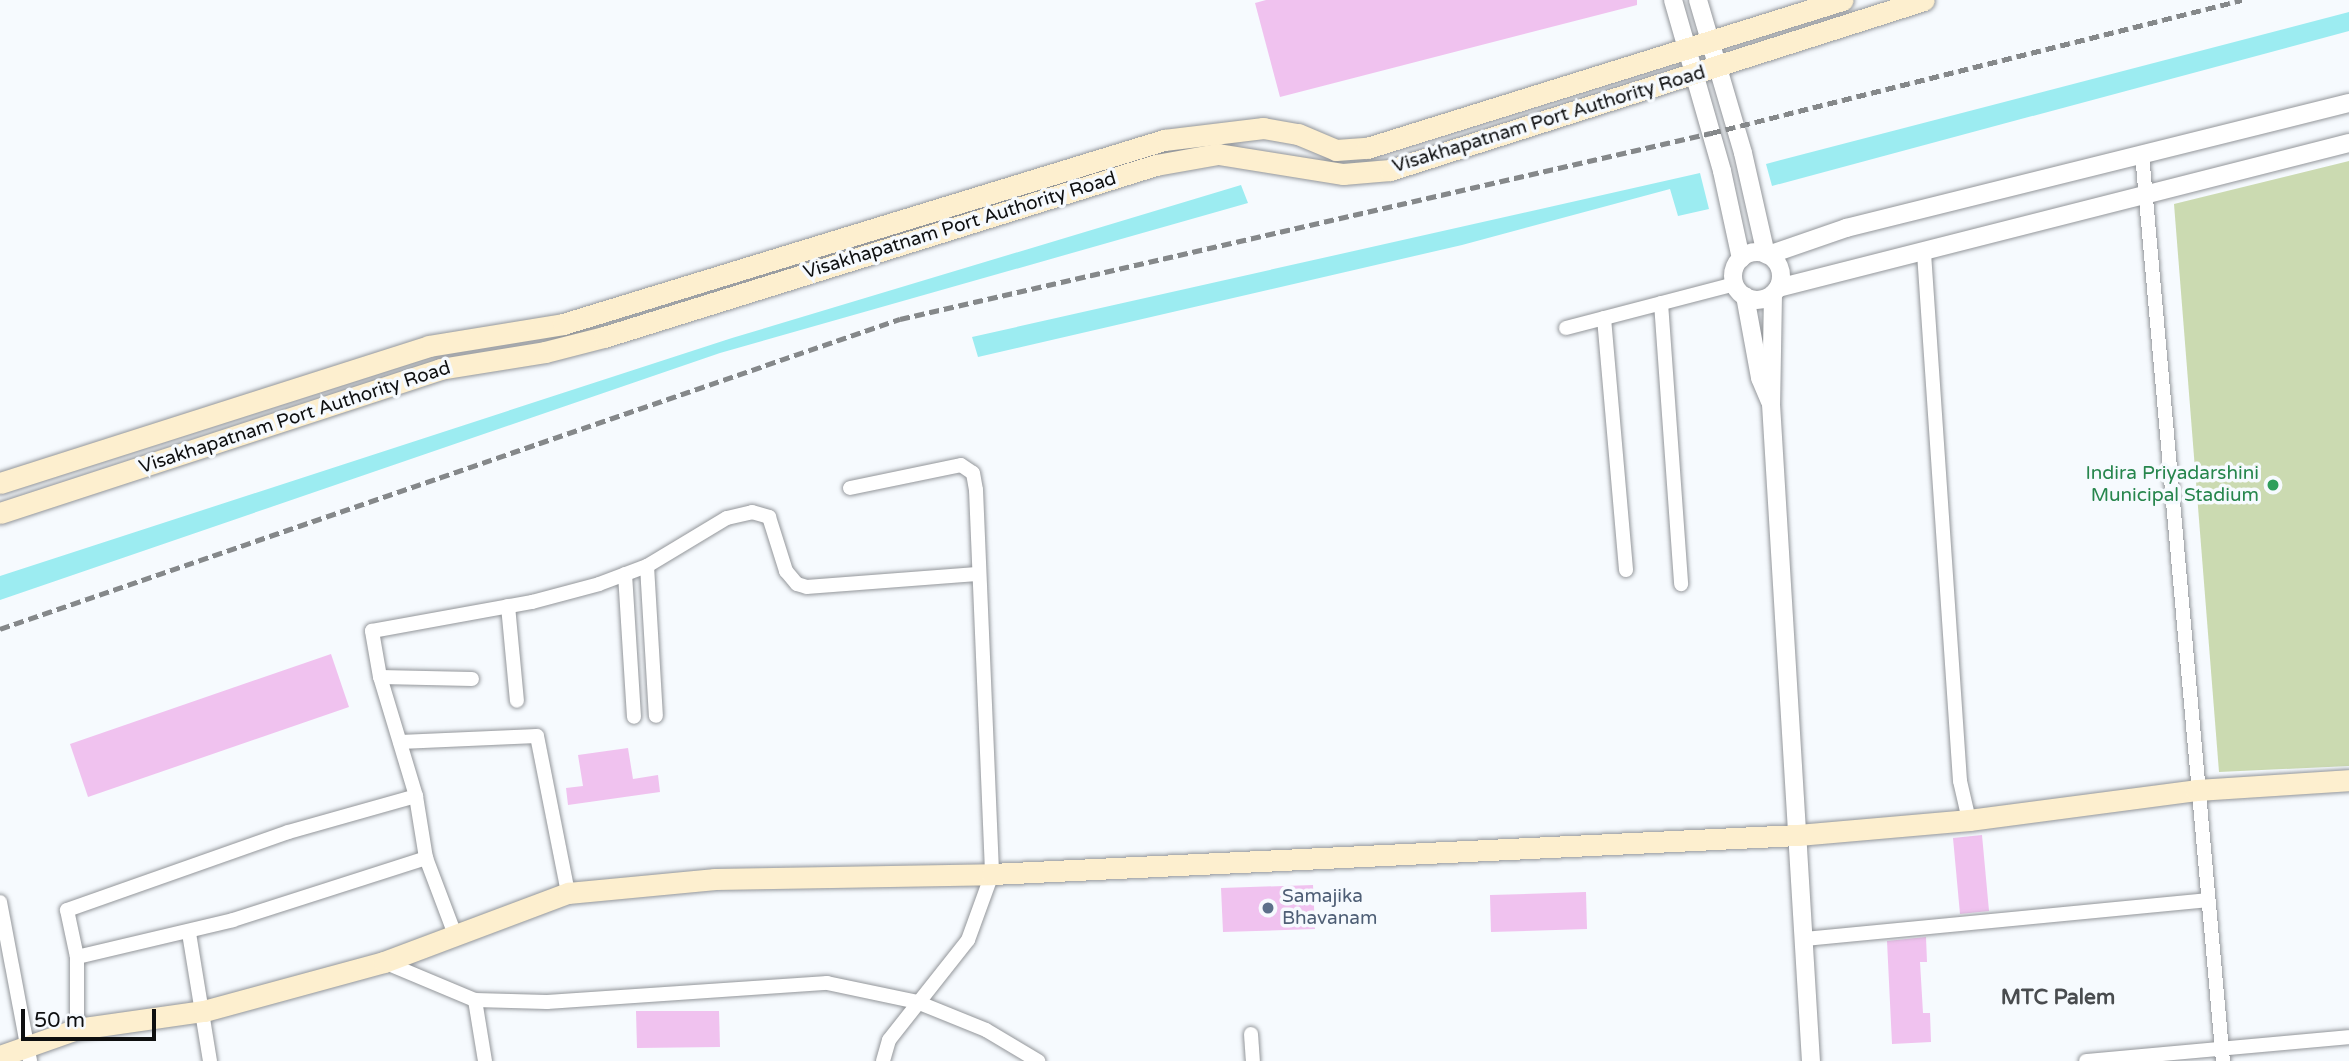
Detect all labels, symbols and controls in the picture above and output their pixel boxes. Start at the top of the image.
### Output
street label: Visakhapatnam Port Authority Road [1390,61,1708,179]
street label: Visakhapatnam Port Authority Road [801,167,1119,285]
street label: Visakhapatnam Port Authority Road [136,357,454,479]
place label: Indira Priyadarshini Municipal Stadium [2086,463,2259,507]
marker: Indira Priyadarshini Municipal Stadium [2265,477,2281,493]
place label: Samajika Bhavanam [1282,886,1377,930]
marker: Samajika Bhavanam [1260,900,1276,916]
district label: MTC Palem [2001,985,2115,1011]
scale bar [24,995,159,1038]
text: 50 m [34,1008,85,1033]

